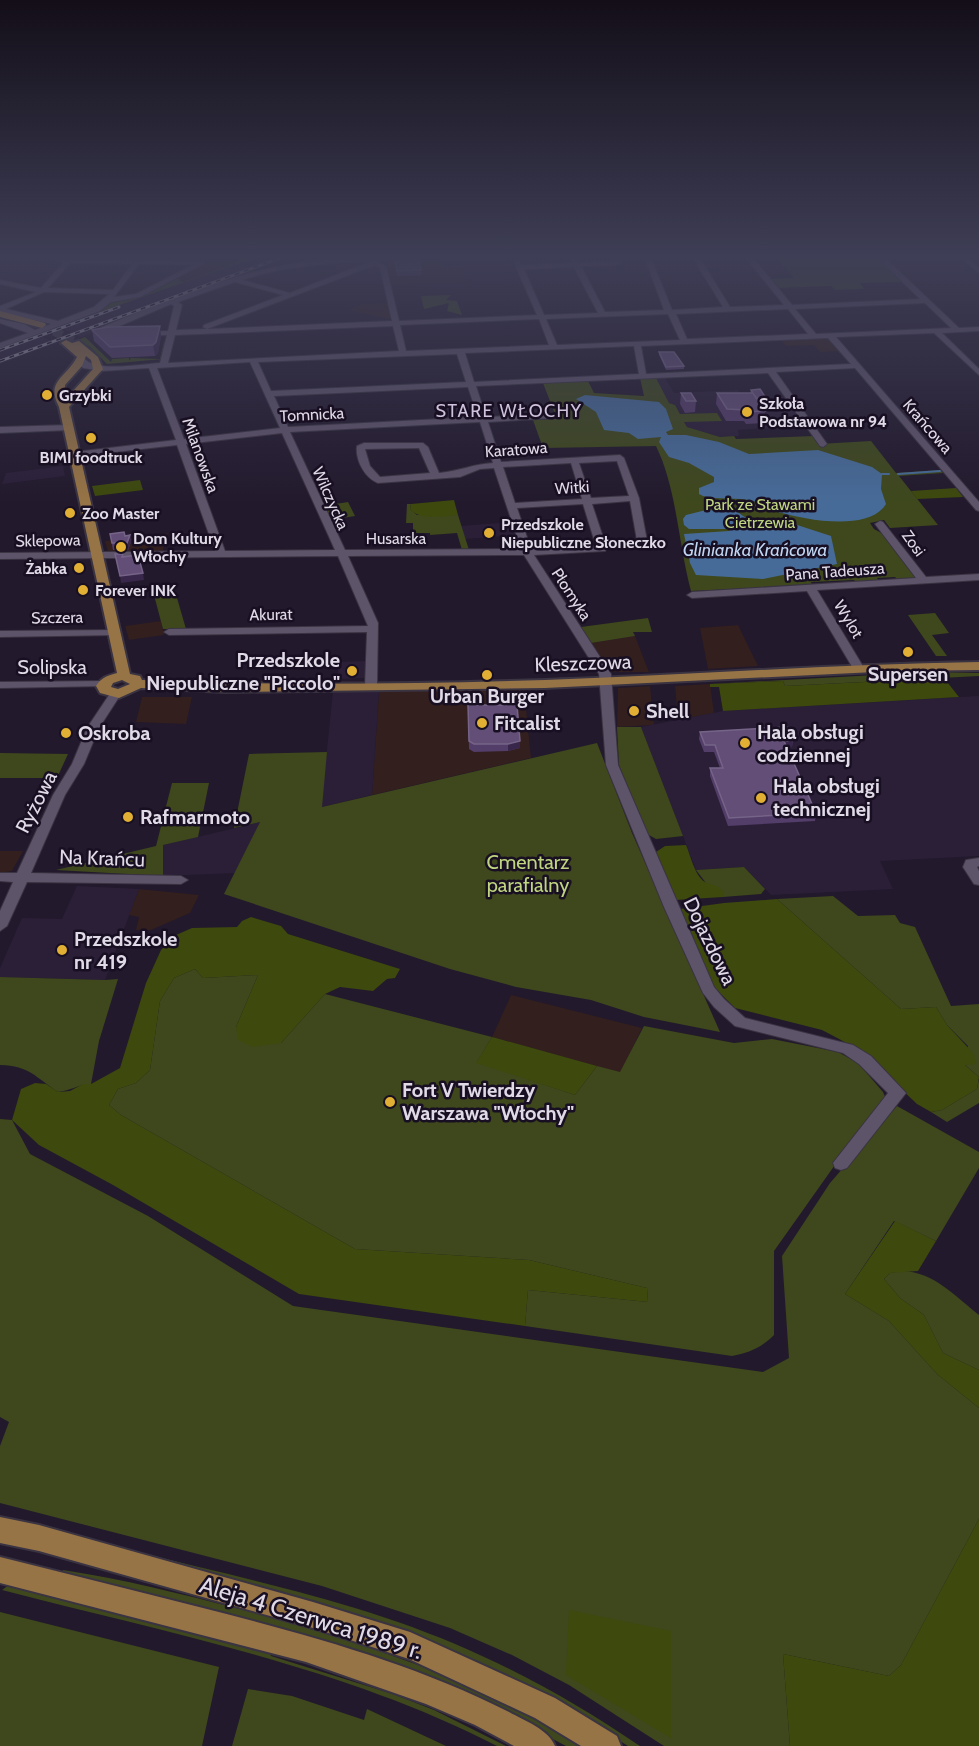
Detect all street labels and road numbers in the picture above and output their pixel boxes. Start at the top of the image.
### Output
street label: Krańcowa [899,395,957,458]
street label: Tomnicka [279,403,345,426]
street label: Milanowska [178,415,223,496]
street label: Karatowa [484,438,548,461]
street label: Wilczycka [308,464,353,533]
street label: Witki [554,477,590,498]
street label: Zosi [898,527,929,560]
street label: Husarska [366,529,426,548]
street label: Sklepowa [15,530,81,551]
street label: Pana Tadeusza [785,559,886,584]
street label: Płomyka [548,565,596,624]
street label: Wylot [830,597,868,642]
street label: Akurat [249,605,293,624]
street label: Szczera [31,608,83,627]
street label: Kleszczowa [534,649,632,677]
street label: Solipska [17,655,87,679]
street label: Ryżowa [10,767,62,837]
street label: Na Krańcu [59,845,145,871]
street label: Dojazdowa [679,893,742,989]
street label: Aleja 4 Czerwca 1989 r. [196,1570,426,1665]

